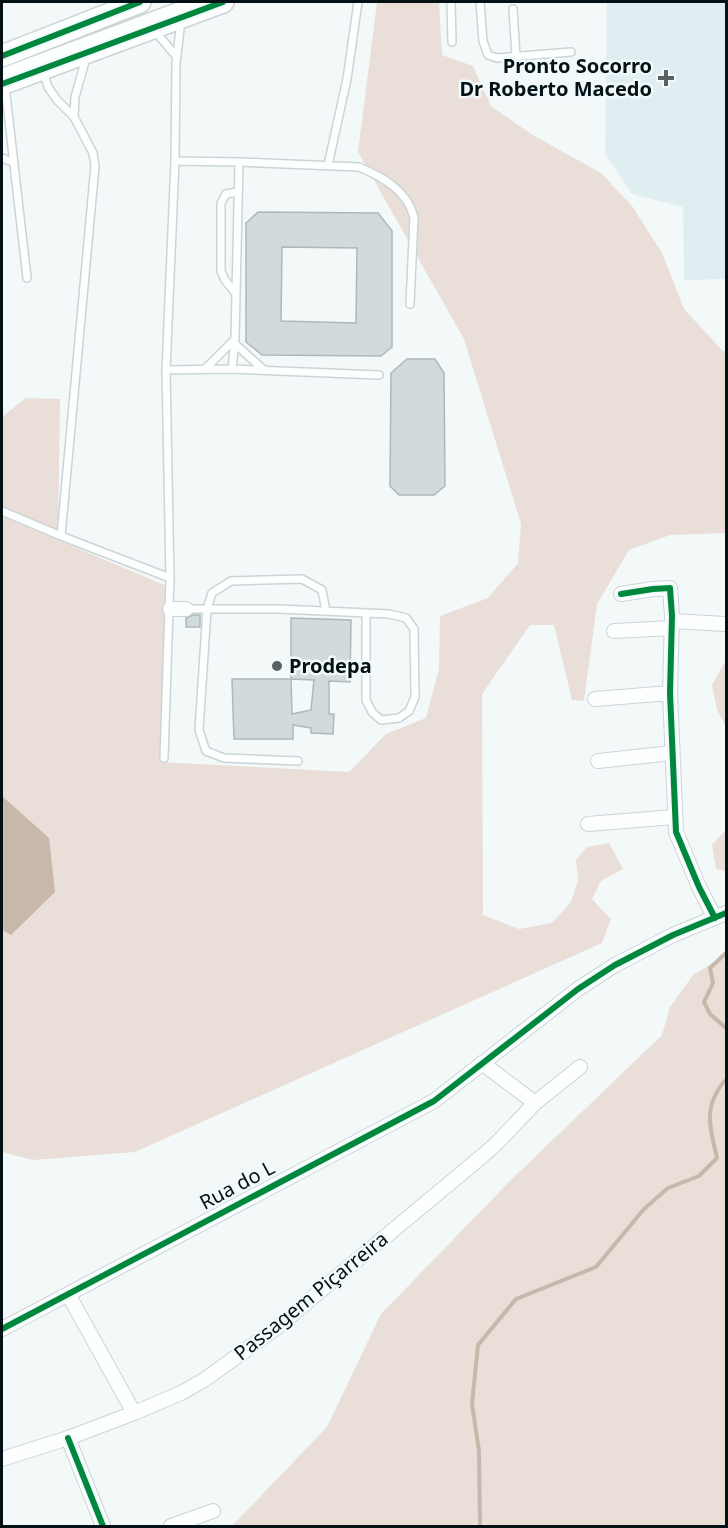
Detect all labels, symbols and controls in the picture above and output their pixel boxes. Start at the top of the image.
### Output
place label: Pronto Socorro Dr Roberto Macedo [459,52,652,102]
marker: Pronto Socorro Dr Roberto Macedo [657,69,675,87]
place label: Prodepa [289,652,372,679]
marker: Prodepa [270,659,284,673]
street label: Rua do L [195,1154,279,1216]
street label: Passagem Piçarreira [228,1225,393,1366]

